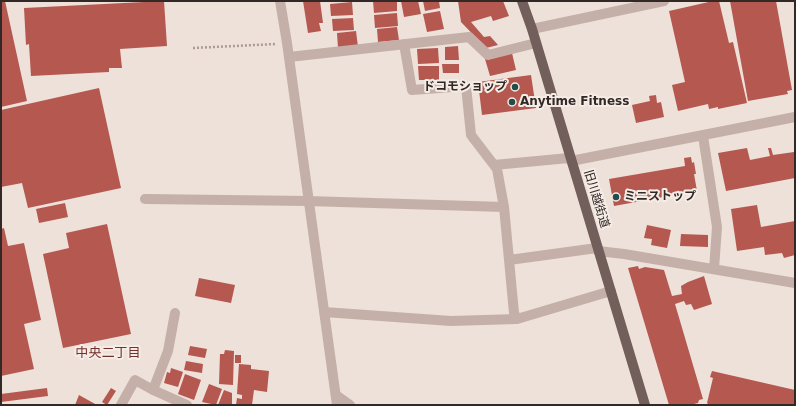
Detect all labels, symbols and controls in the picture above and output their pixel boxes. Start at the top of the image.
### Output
place label: ドコモショップ [423,80,507,94]
marker: ドコモショップ [510,82,520,92]
place label: Anytime Fitness [520,95,629,109]
marker: Anytime Fitness [507,97,517,107]
street label: 旧川越街道 [580,168,612,230]
place label: ミニストップ [624,190,696,204]
marker: ミニストップ [611,192,621,202]
district label: 中央二丁目 [76,346,140,362]

